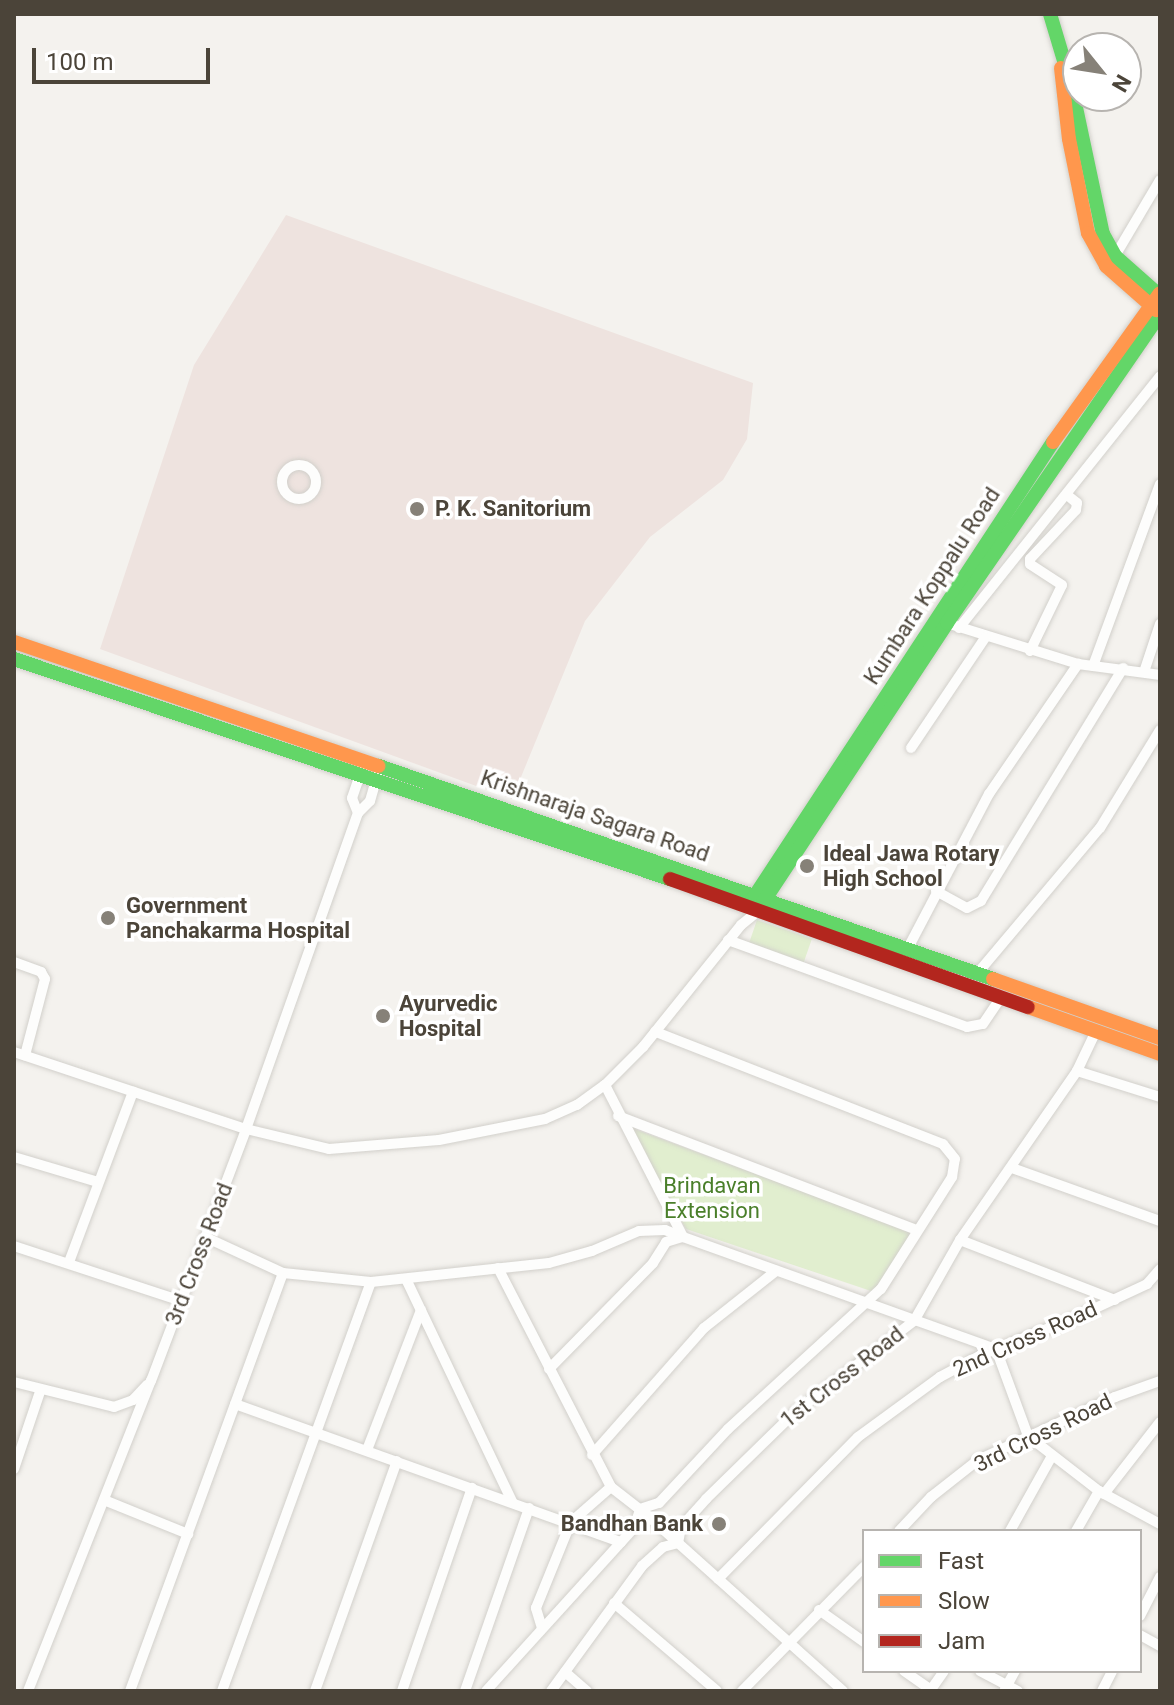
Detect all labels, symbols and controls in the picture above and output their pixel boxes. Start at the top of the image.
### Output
scale bar [36,32,214,82]
north arrow [1062,32,1142,112]
text: 100 m [46,48,113,76]
text: N [1107,70,1136,96]
street label: Kumbara Koppalu Road [858,482,1006,690]
place label: P. K. Sanitorium [435,496,591,522]
marker: P. K. Sanitorium [406,498,428,520]
street label: Krishnaraja Sagara Road [477,764,713,868]
place label: Ideal Jawa Rotary High School [823,840,999,892]
marker: Ideal Jawa Rotary High School [798,857,816,875]
place label: Government Panchakarma Hospital [126,892,350,944]
marker: Government Panchakarma Hospital [97,907,119,929]
place label: Ayurvedic Hospital [399,990,497,1042]
marker: Ayurvedic Hospital [374,1007,392,1025]
park label: Brindavan Extension [663,1172,761,1224]
street label: 3rd Cross Road [160,1179,238,1329]
street label: 2nd Cross Road [949,1295,1101,1383]
street label: 1st Cross Road [775,1321,909,1433]
street label: 3rd Cross Road [970,1388,1116,1478]
place label: Bandhan Bank [561,1511,703,1537]
marker: Bandhan Bank [710,1515,728,1533]
legend [862,1529,1142,1673]
text: Fast [938,1547,984,1575]
text: Slow [938,1587,990,1615]
text: Jam [938,1627,985,1655]

